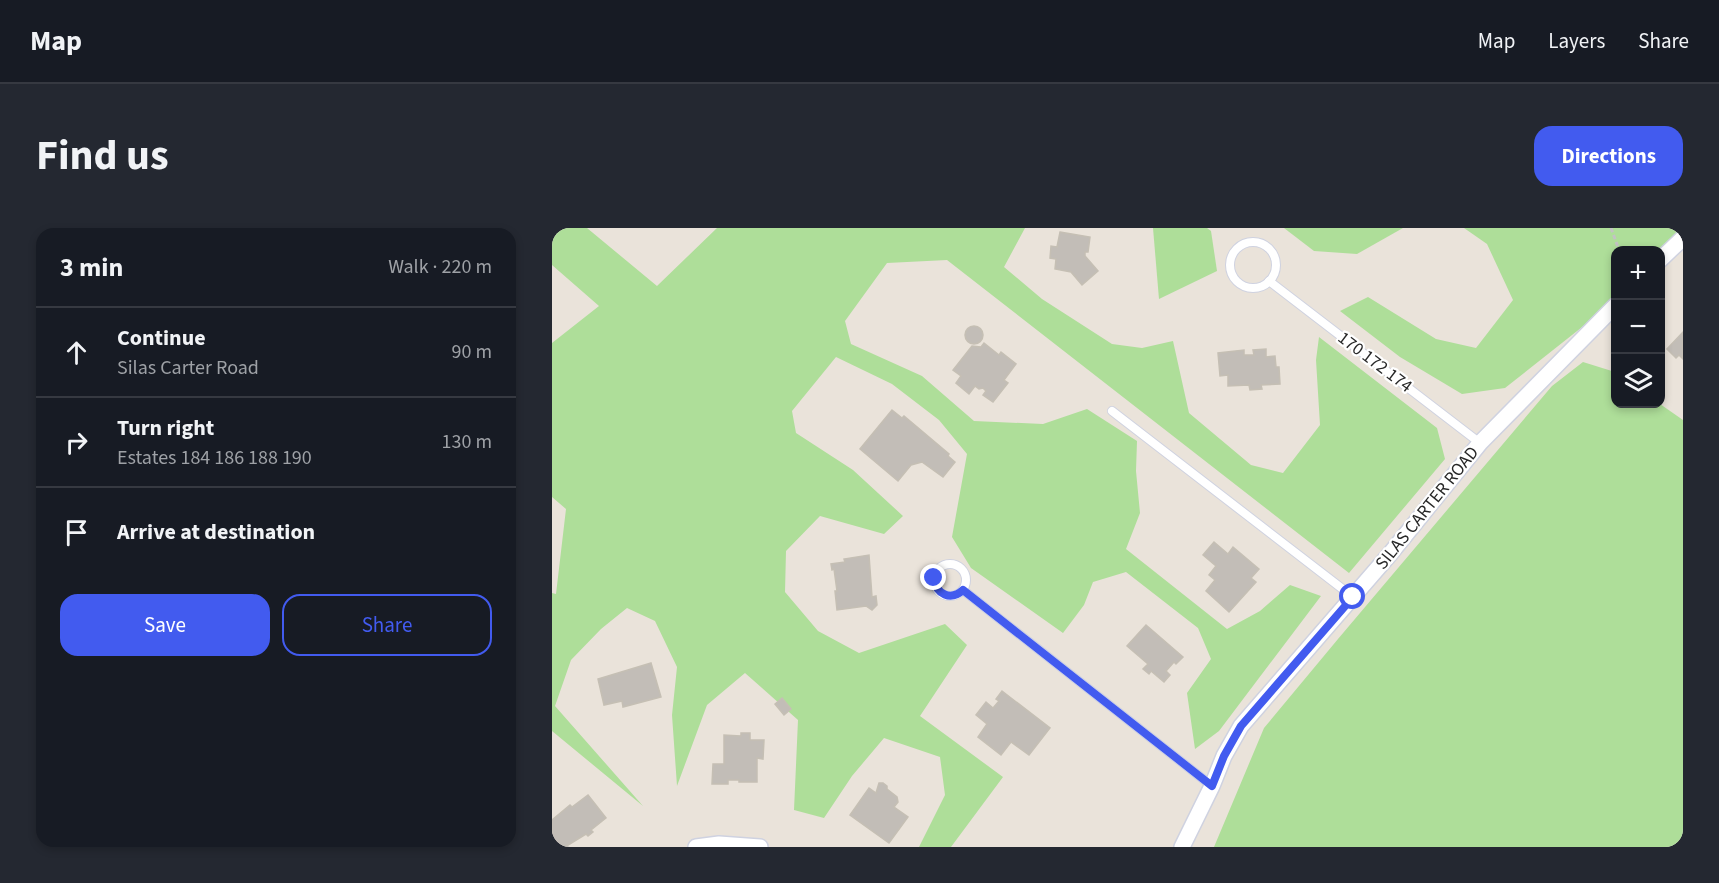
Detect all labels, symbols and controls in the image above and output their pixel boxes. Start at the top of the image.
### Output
text: Map [30,21,82,61]
text: Map [1478,26,1515,56]
text: Layers [1548,26,1605,56]
text: Share [1638,26,1689,56]
text: Find us [36,126,169,186]
button: Directions [1534,126,1683,186]
map controls [1611,246,1665,408]
button: + [1611,246,1665,300]
text: 3 min [60,249,123,286]
text: Walk · 220 m [388,253,492,281]
button: − [1611,300,1665,354]
text: Continue [117,322,206,354]
street label: 170 172 174 [1332,326,1418,398]
icon: ahead [60,336,93,369]
text: 90 m [452,338,492,366]
text: Silas Carter Road [117,354,259,382]
button: layers [1611,354,1665,408]
text: Turn right [117,412,214,444]
icon: right [60,426,93,459]
text: 130 m [442,428,492,456]
street label: SILAS CARTER ROAD [1369,441,1485,575]
text: Estates 184 186 188 190 [117,444,312,472]
icon: arrive [60,516,93,549]
text: Arrive at destination [117,516,315,548]
route end [920,564,946,590]
route start [1339,583,1365,609]
button: Save [60,594,270,656]
button: Share [282,594,492,656]

